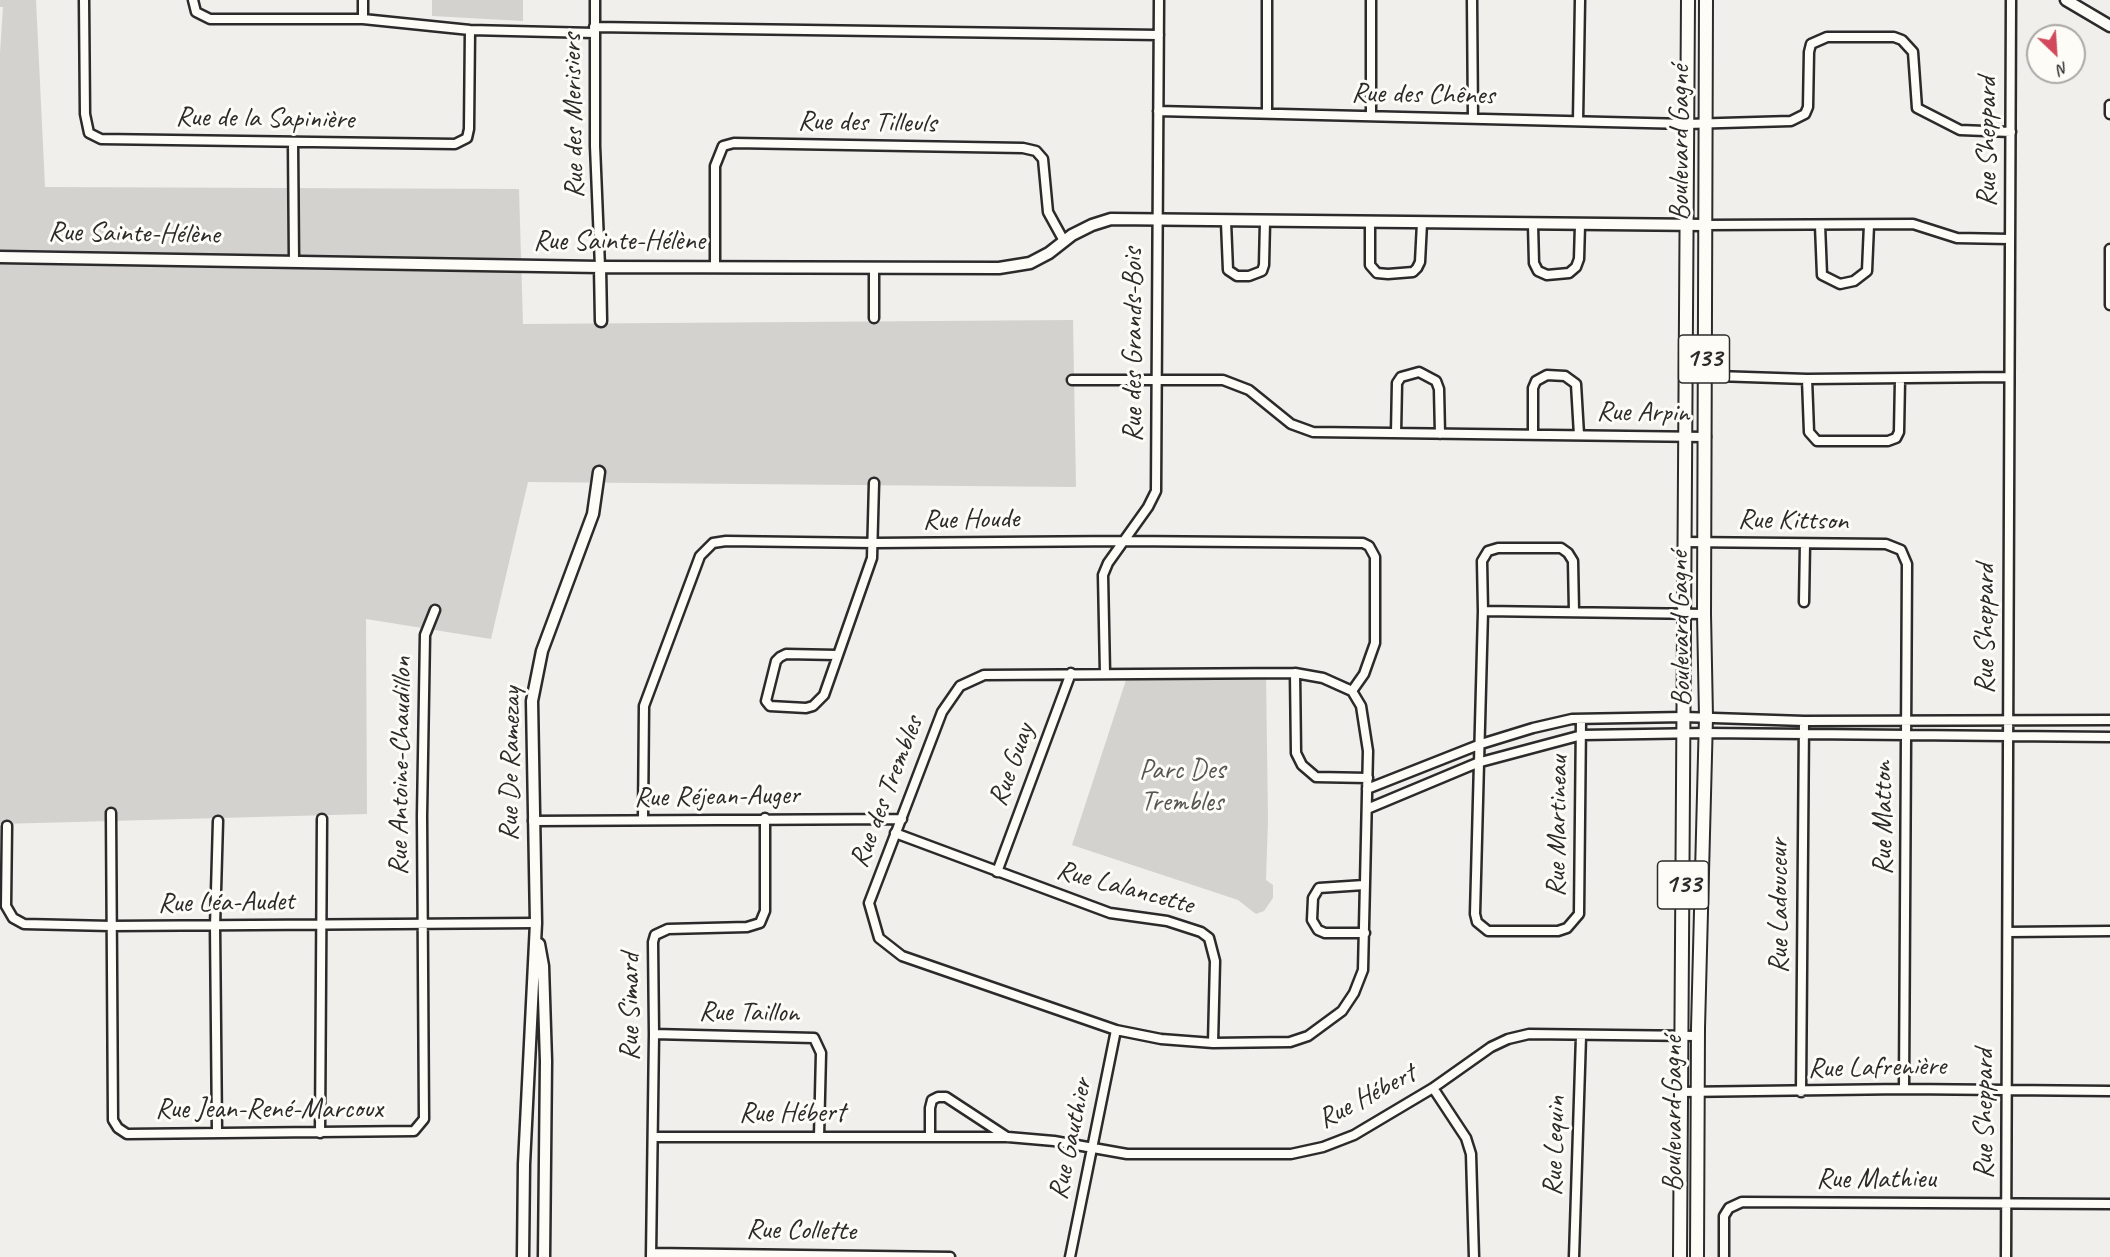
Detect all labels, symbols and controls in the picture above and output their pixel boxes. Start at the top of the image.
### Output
north arrow [2026,24,2086,84]
street label: Rue des Merisiers [556,33,592,199]
text: N [2054,57,2071,80]
street label: Boulevard Gagné [1664,65,1698,221]
street label: Rue des Chênes [1351,77,1495,113]
street label: Rue Sheppard [1971,77,2005,207]
street label: Rue de la Sapinière [175,101,355,137]
street label: Rue des Tilleuls [798,105,936,141]
street label: Rue Sainte-Hélène [48,216,220,252]
street label: Rue Sainte-Hélène [533,225,705,259]
street label: Rue des Grands-Bois [1117,248,1151,442]
road number: 133 [1678,335,1730,383]
street label: Rue Arpin [1596,395,1690,431]
street label: Rue Houde [922,502,1020,538]
street label: Rue Kittson [1737,503,1849,539]
street label: Boulevard Gagné [1663,551,1699,707]
street label: Rue Sheppard [1969,564,2003,694]
street label: Rue Antoine-Chaudillon [382,656,420,876]
street label: Rue De Ramezay [493,687,529,841]
street label: Rue des Trembles [843,712,931,872]
street label: Rue Guay [982,719,1042,811]
park label: Parc Des Trembles [1139,754,1225,820]
street label: Rue Martineau [1540,755,1576,897]
street label: Rue Matton [1867,761,1901,875]
street label: Rue Réjean-Auger [634,779,800,815]
street label: Rue Ladouceur [1763,838,1797,974]
street label: Rue Lalancette [1053,854,1197,922]
road number: 133 [1658,861,1708,909]
street label: Rue Léa-Audet [158,885,294,921]
street label: Rue Simard [614,953,648,1061]
street label: Rue Taillon [699,995,799,1031]
street label: Boulevard Gagné [1657,1036,1691,1192]
street label: Rue Sheppard [1968,1049,2002,1179]
street label: Rue Lafrenière [1808,1050,1946,1086]
street label: Rue Hébert [1312,1057,1422,1137]
street label: Rue Gauthier [1042,1075,1100,1203]
street label: Rue Jean-René-Marcoux [155,1093,383,1127]
street label: Rue Lequin [1536,1095,1574,1197]
street label: Rue Hébert [739,1097,845,1131]
street label: Rue Mathieu [1816,1163,1936,1197]
street label: Rue Collette [746,1213,856,1249]

